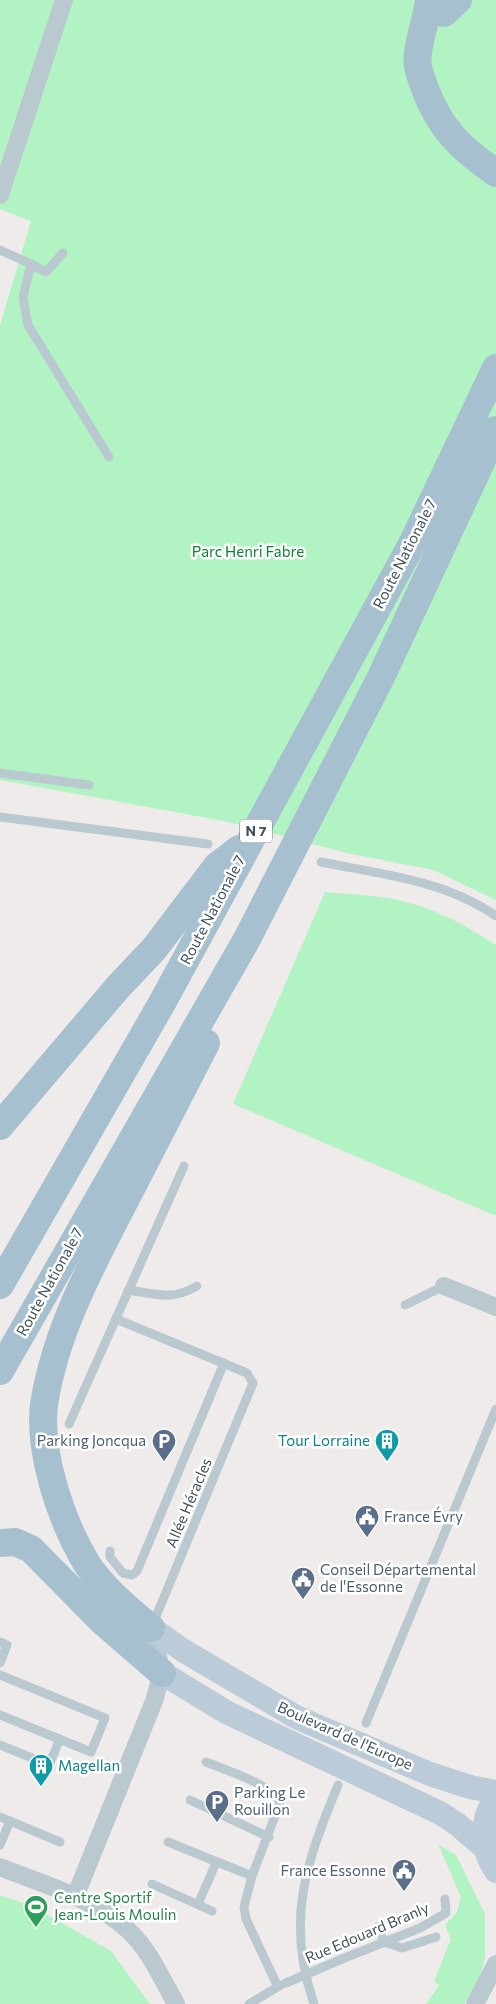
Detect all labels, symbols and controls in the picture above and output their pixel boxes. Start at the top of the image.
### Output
street label: Route Nationale 7 [369,496,440,611]
park label: Parc Henri Fabre [192,542,304,560]
road number: N 7 [240,819,272,842]
street label: Route Nationale 7 [176,852,248,967]
street label: Route Nationale 7 [12,1224,86,1339]
parking icon: Parking Joncqua [151,1428,177,1462]
building icon: Tour Lorraine [374,1428,400,1462]
place label: Parking Joncqua [37,1431,146,1449]
place label: Tour Lorraine [278,1431,370,1449]
street label: Allée Héracles [161,1455,215,1550]
public building icon: France Évry [354,1504,380,1538]
place label: France Évry [384,1506,463,1525]
place label: Conseil Départemental de l'Essonne [320,1560,476,1595]
public building icon: Conseil Départemental de l'Essonne [290,1566,316,1600]
street label: Boulevard de l'Europe [275,1697,416,1773]
building icon: Magellan [28,1753,54,1787]
place label: Magellan [58,1756,120,1774]
place label: Parking Le Rouillon [234,1783,305,1818]
parking icon: Parking Le Rouillon [204,1789,230,1823]
public building icon: France Essonne [391,1858,417,1892]
place label: France Essonne [281,1861,386,1879]
place label: Centre Sportif Jean-Louis Moulin [54,1888,176,1923]
sports icon: Centre Sportif Jean-Louis Moulin [23,1894,49,1928]
street label: Rue Edouard Branly [302,1898,431,1966]

